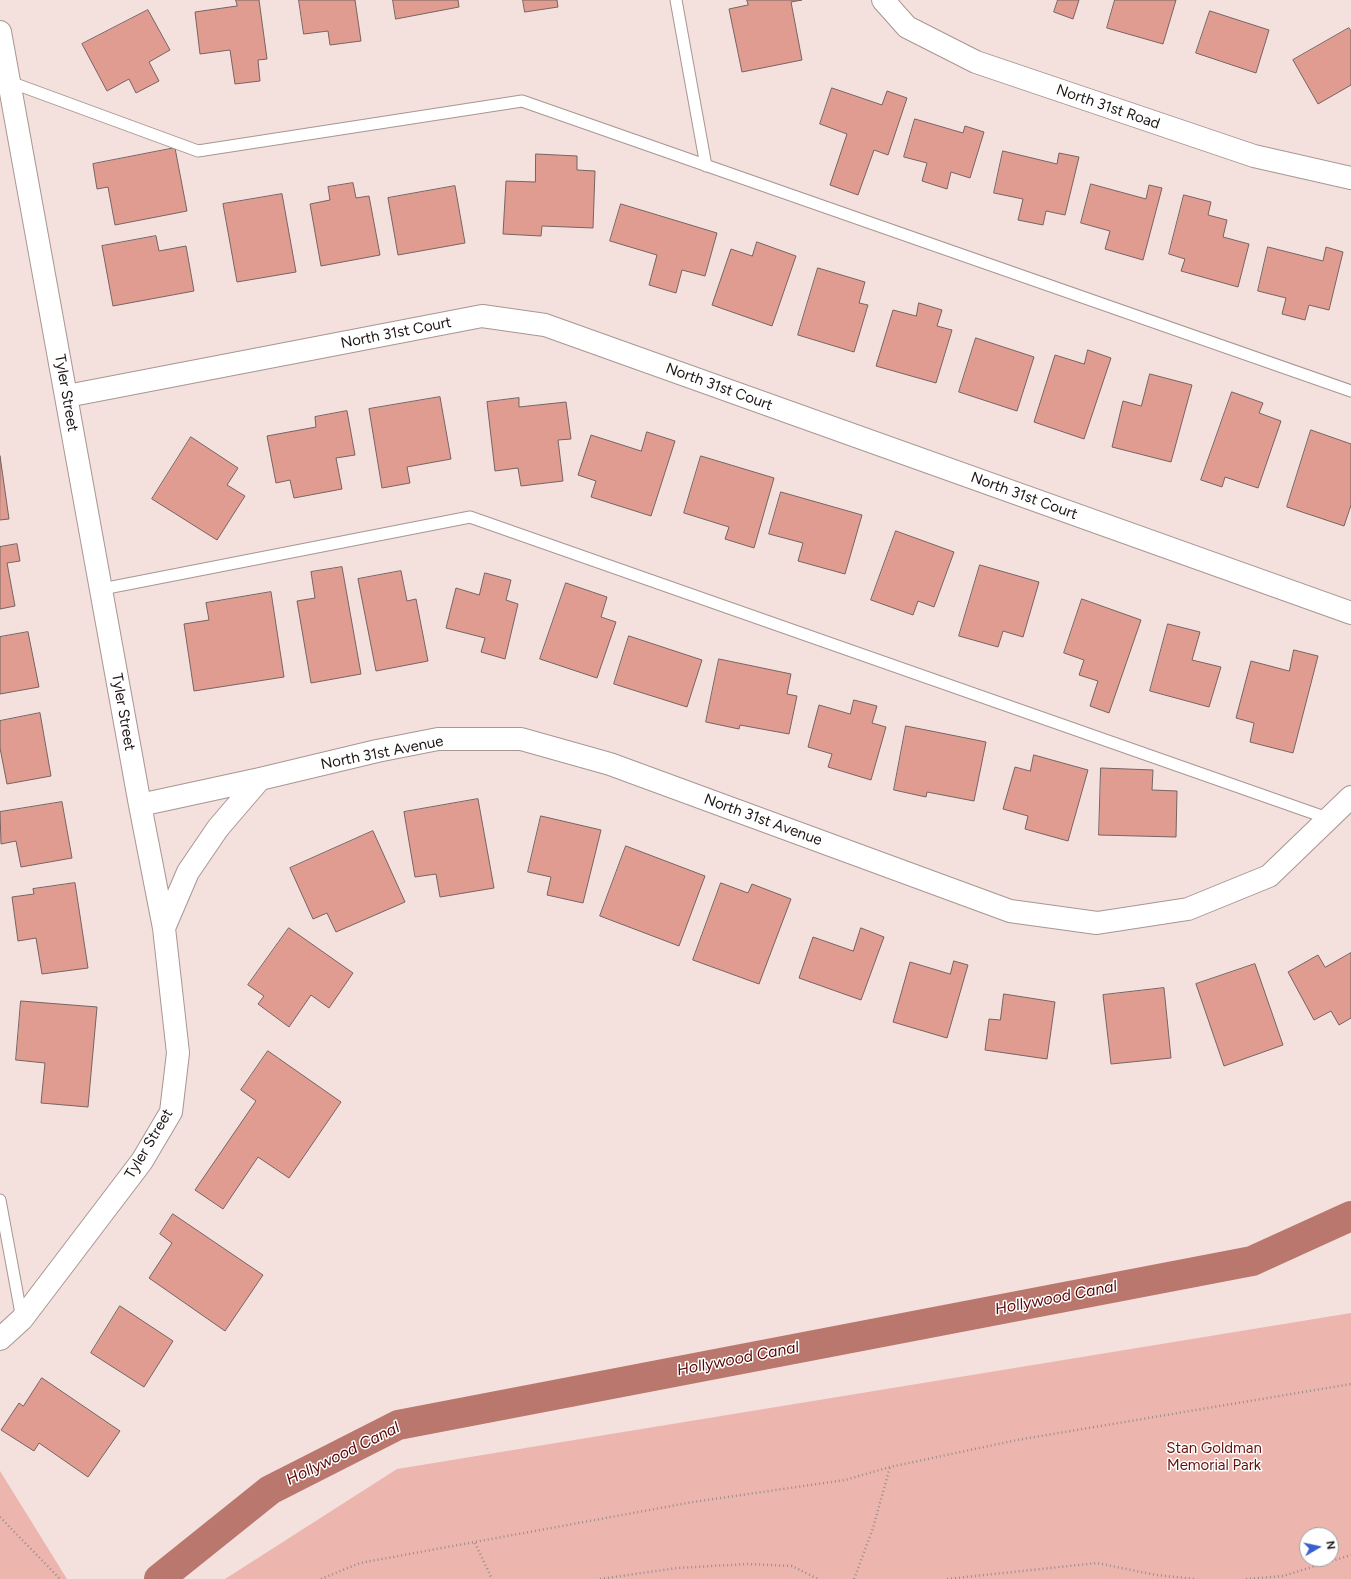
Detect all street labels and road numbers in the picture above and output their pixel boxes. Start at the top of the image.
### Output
street label: North 31st Road [1054,81,1162,133]
street label: North 31st Court [339,313,453,353]
street label: Tyler Street [50,353,82,433]
street label: North 31st Court [663,359,775,415]
street label: North 31st Court [968,468,1080,524]
street label: Tyler Street [107,672,139,752]
street label: North 31st Avenue [319,732,445,774]
street label: North 31st Avenue [701,790,825,850]
street label: Tyler Street [121,1106,177,1182]

